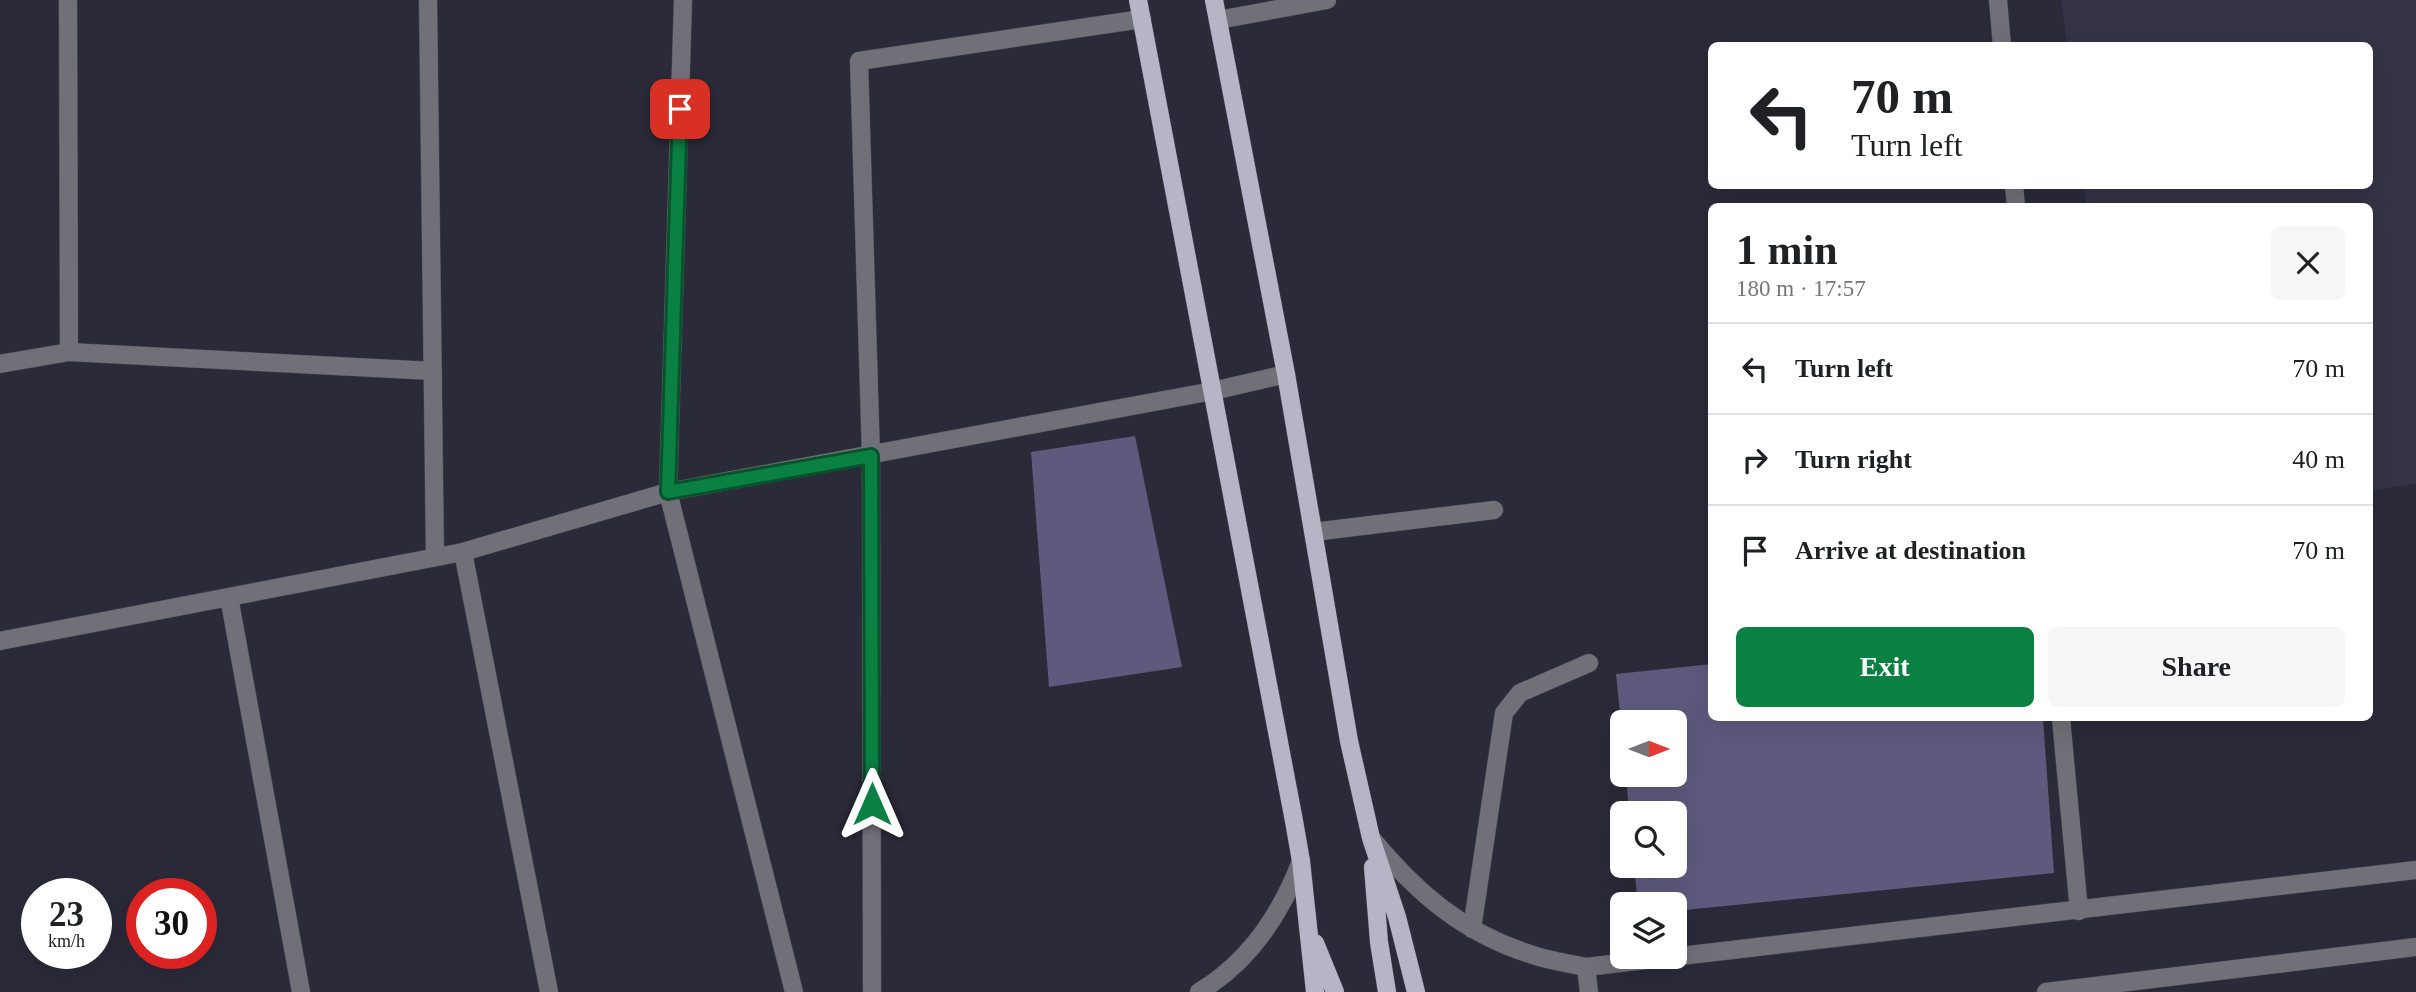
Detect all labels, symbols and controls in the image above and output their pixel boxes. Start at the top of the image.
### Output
text: 70 m [1851,69,1953,124]
icon: left [1736,70,1827,161]
pin [650,79,710,139]
icon: arrive [661,90,699,128]
text: Turn left [1851,127,1963,163]
button: close [2271,226,2345,300]
text: 1 min [1736,227,1838,273]
text: 180 m · 17:57 [1736,276,1866,301]
icon: left [1736,350,1774,388]
text: Turn left [1795,354,1893,383]
text: 70 m [2292,354,2345,383]
icon: right [1736,441,1774,479]
text: Turn right [1795,445,1912,474]
text: 40 m [2292,445,2345,474]
icon: arrive [1736,532,1774,570]
text: Arrive at destination [1795,536,2026,565]
text: 70 m [2292,536,2345,565]
button: Exit [1736,627,2034,707]
button: Share [2048,627,2345,707]
north arrow [1610,710,1687,788]
map controls [1610,710,1687,969]
position arrow [835,767,909,841]
button: search [1610,801,1687,878]
speed limit sign: 30 [126,878,217,969]
button: layers [1610,892,1687,969]
text: 23 [49,895,84,934]
text: km/h [48,931,85,951]

